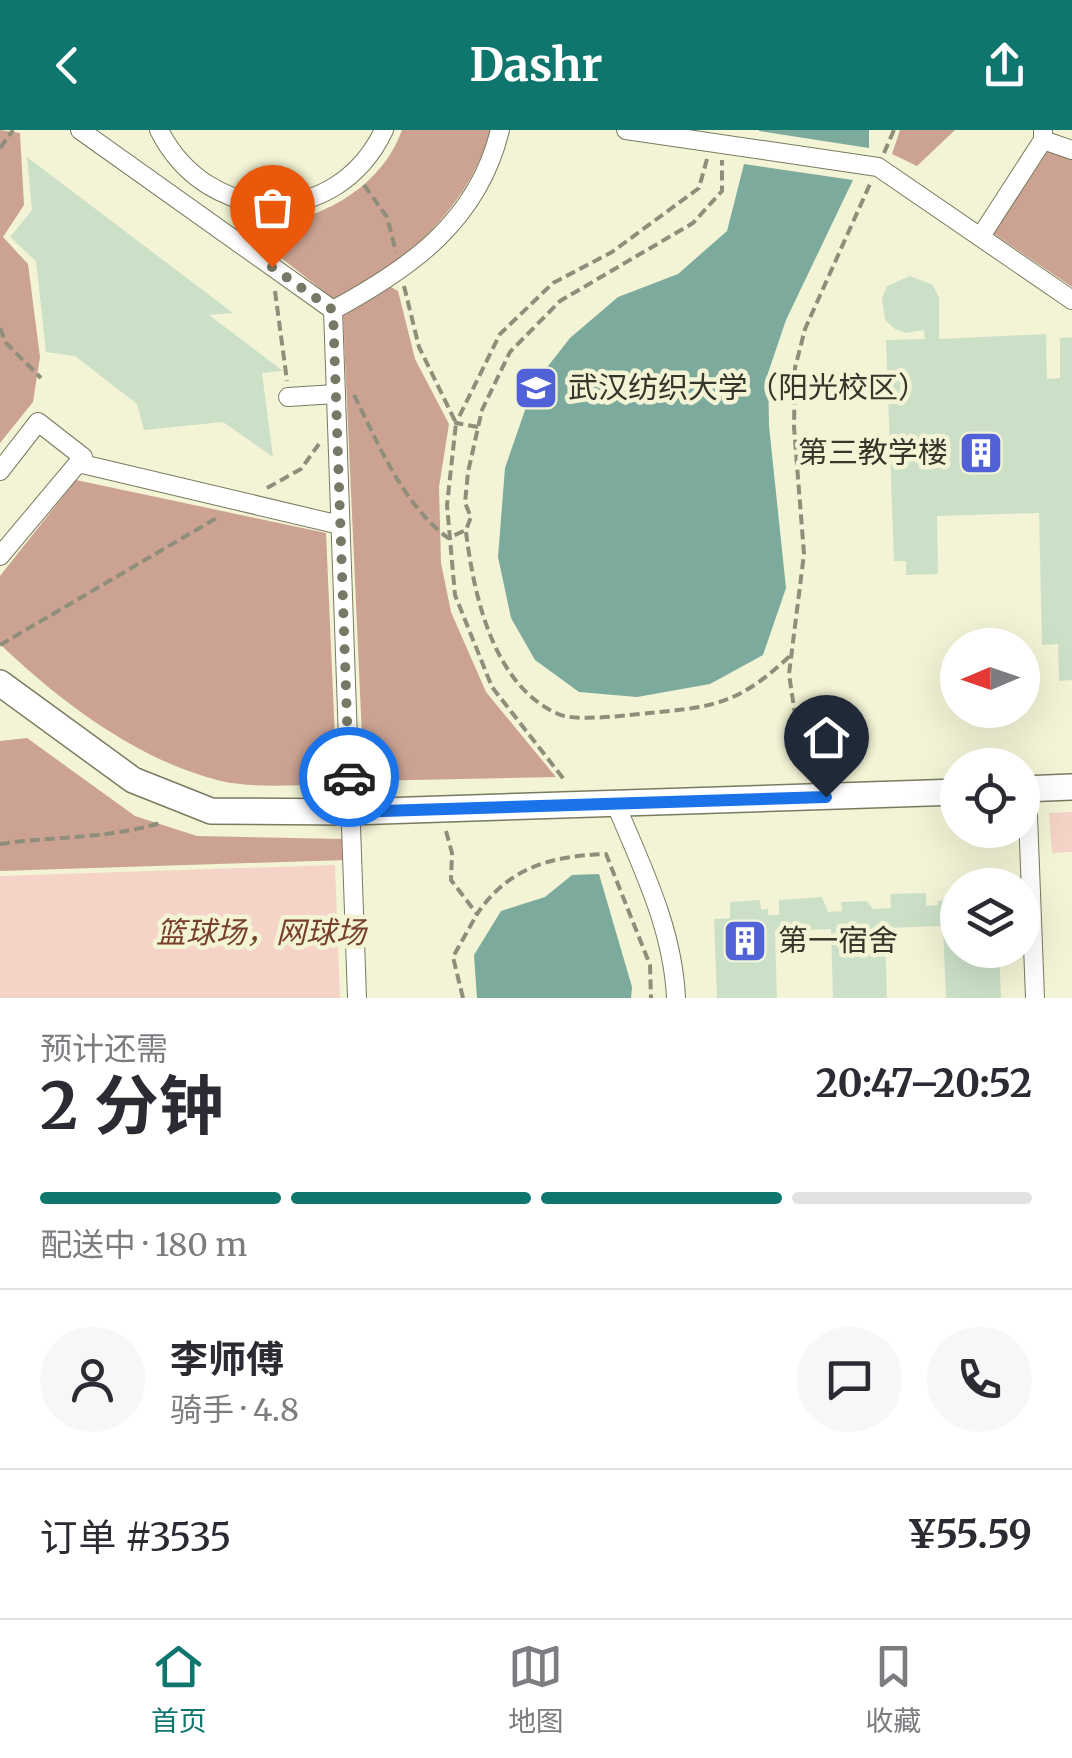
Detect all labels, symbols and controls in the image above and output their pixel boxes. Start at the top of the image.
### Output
text: Dashr [470,37,603,93]
icon: back [40,38,95,93]
icon: share [977,38,1032,93]
pin [230,165,315,268]
icon: bag [245,180,300,235]
school or university icon: 武汉纺织大学（阳光校区） [513,365,559,411]
place label: 武汉纺织大学（阳光校区） [568,368,928,406]
building icon: 第三教学楼 [958,430,1004,476]
place label: 第三教学楼 [798,433,948,471]
north arrow [940,628,1040,728]
map controls [940,628,1040,968]
pin [784,695,869,798]
icon: home [799,710,854,765]
courier [299,727,399,827]
button: locate [940,748,1040,848]
icon: car [322,750,377,805]
button: layers [940,868,1040,968]
park label: 篮球场，网球场 [156,913,369,951]
building icon: 第一宿舍 [722,918,768,964]
place label: 第一宿舍 [778,921,898,959]
text: 预计还需 [40,1029,168,1069]
text: 20:47–20:52 [816,1060,1032,1107]
text: 2 分钟 [40,1065,224,1147]
text: 配送中 · 180 m [40,1225,247,1265]
button: person [40,1327,145,1432]
button: chat [797,1327,902,1432]
button: phone [927,1327,1032,1432]
text: 李师傅 [170,1336,284,1383]
text: 骑手 · 4.8 [170,1390,299,1430]
text: ¥55.59 [907,1511,1032,1558]
text: 订单 #3535 [40,1514,231,1561]
tab: 首页 [151,1639,207,1739]
tab: 地图 [508,1639,564,1739]
tab: 收藏 [865,1639,921,1739]

